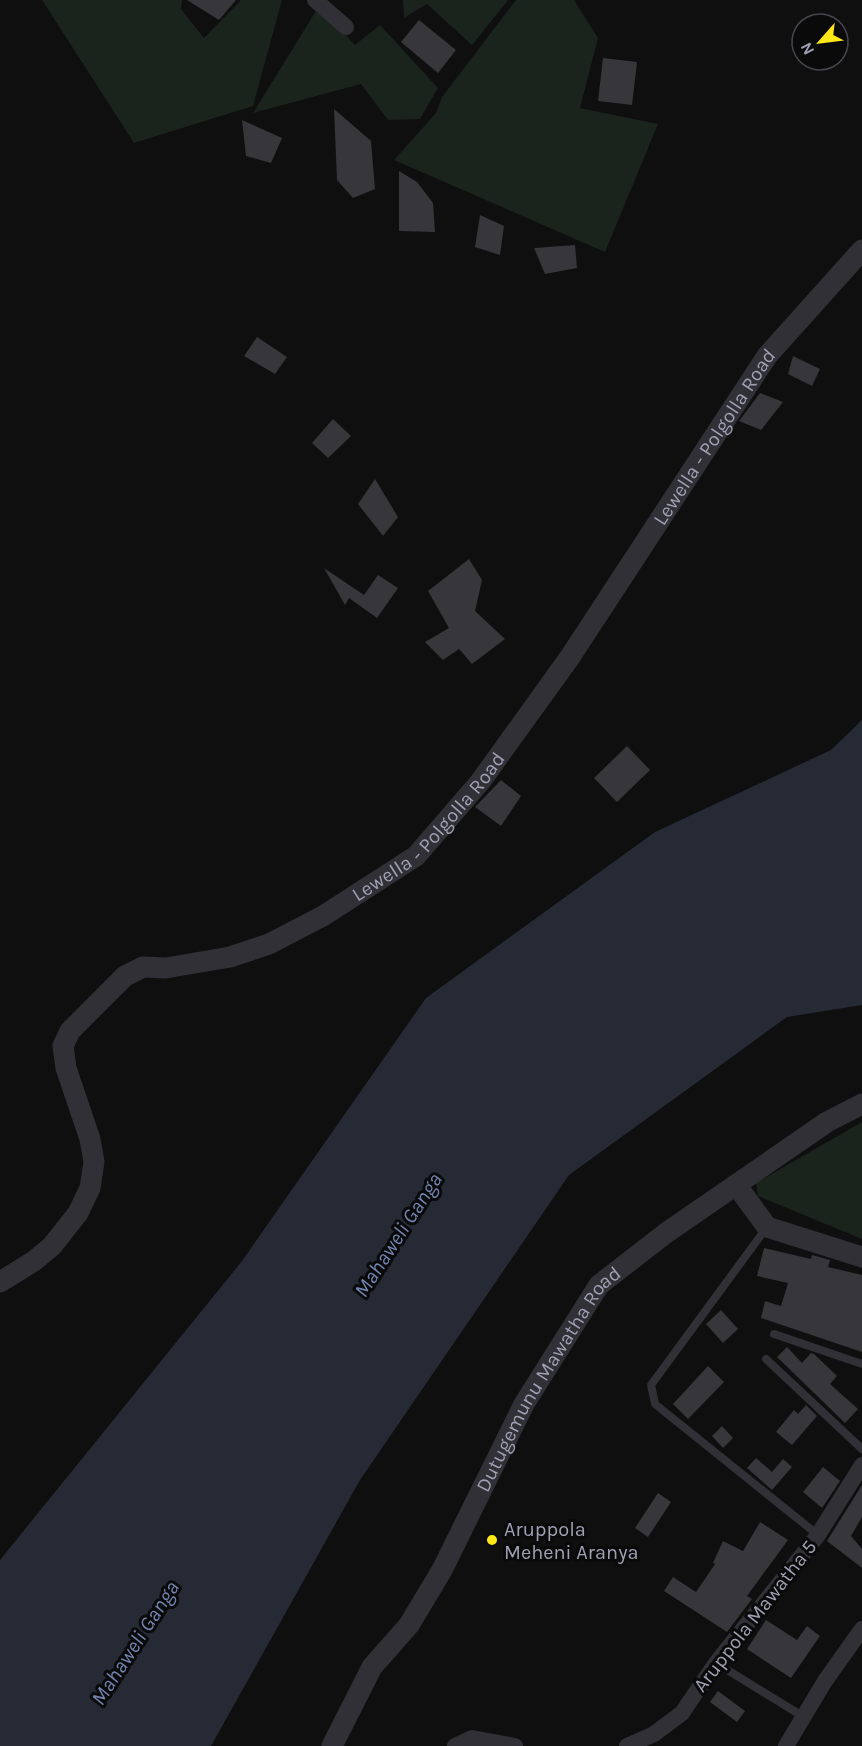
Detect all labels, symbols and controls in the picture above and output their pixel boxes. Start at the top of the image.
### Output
north arrow [790,12,850,72]
text: N [796,39,818,58]
street label: Lewella - Polgolla Road [648,344,780,529]
street label: Lewella - Polgolla Road [348,748,509,906]
water label: Mahaweli Ganga [349,1169,447,1301]
street label: Dutugemunu Mawatha Road [471,1261,625,1496]
place label: Aruppola Meheni Aranya [504,1518,638,1564]
marker: Aruppola Meheni Aranya [485,1533,499,1547]
street label: Aruppola Mawatha 5 [688,1535,822,1697]
water label: Mahaweli Ganga [86,1577,184,1709]

